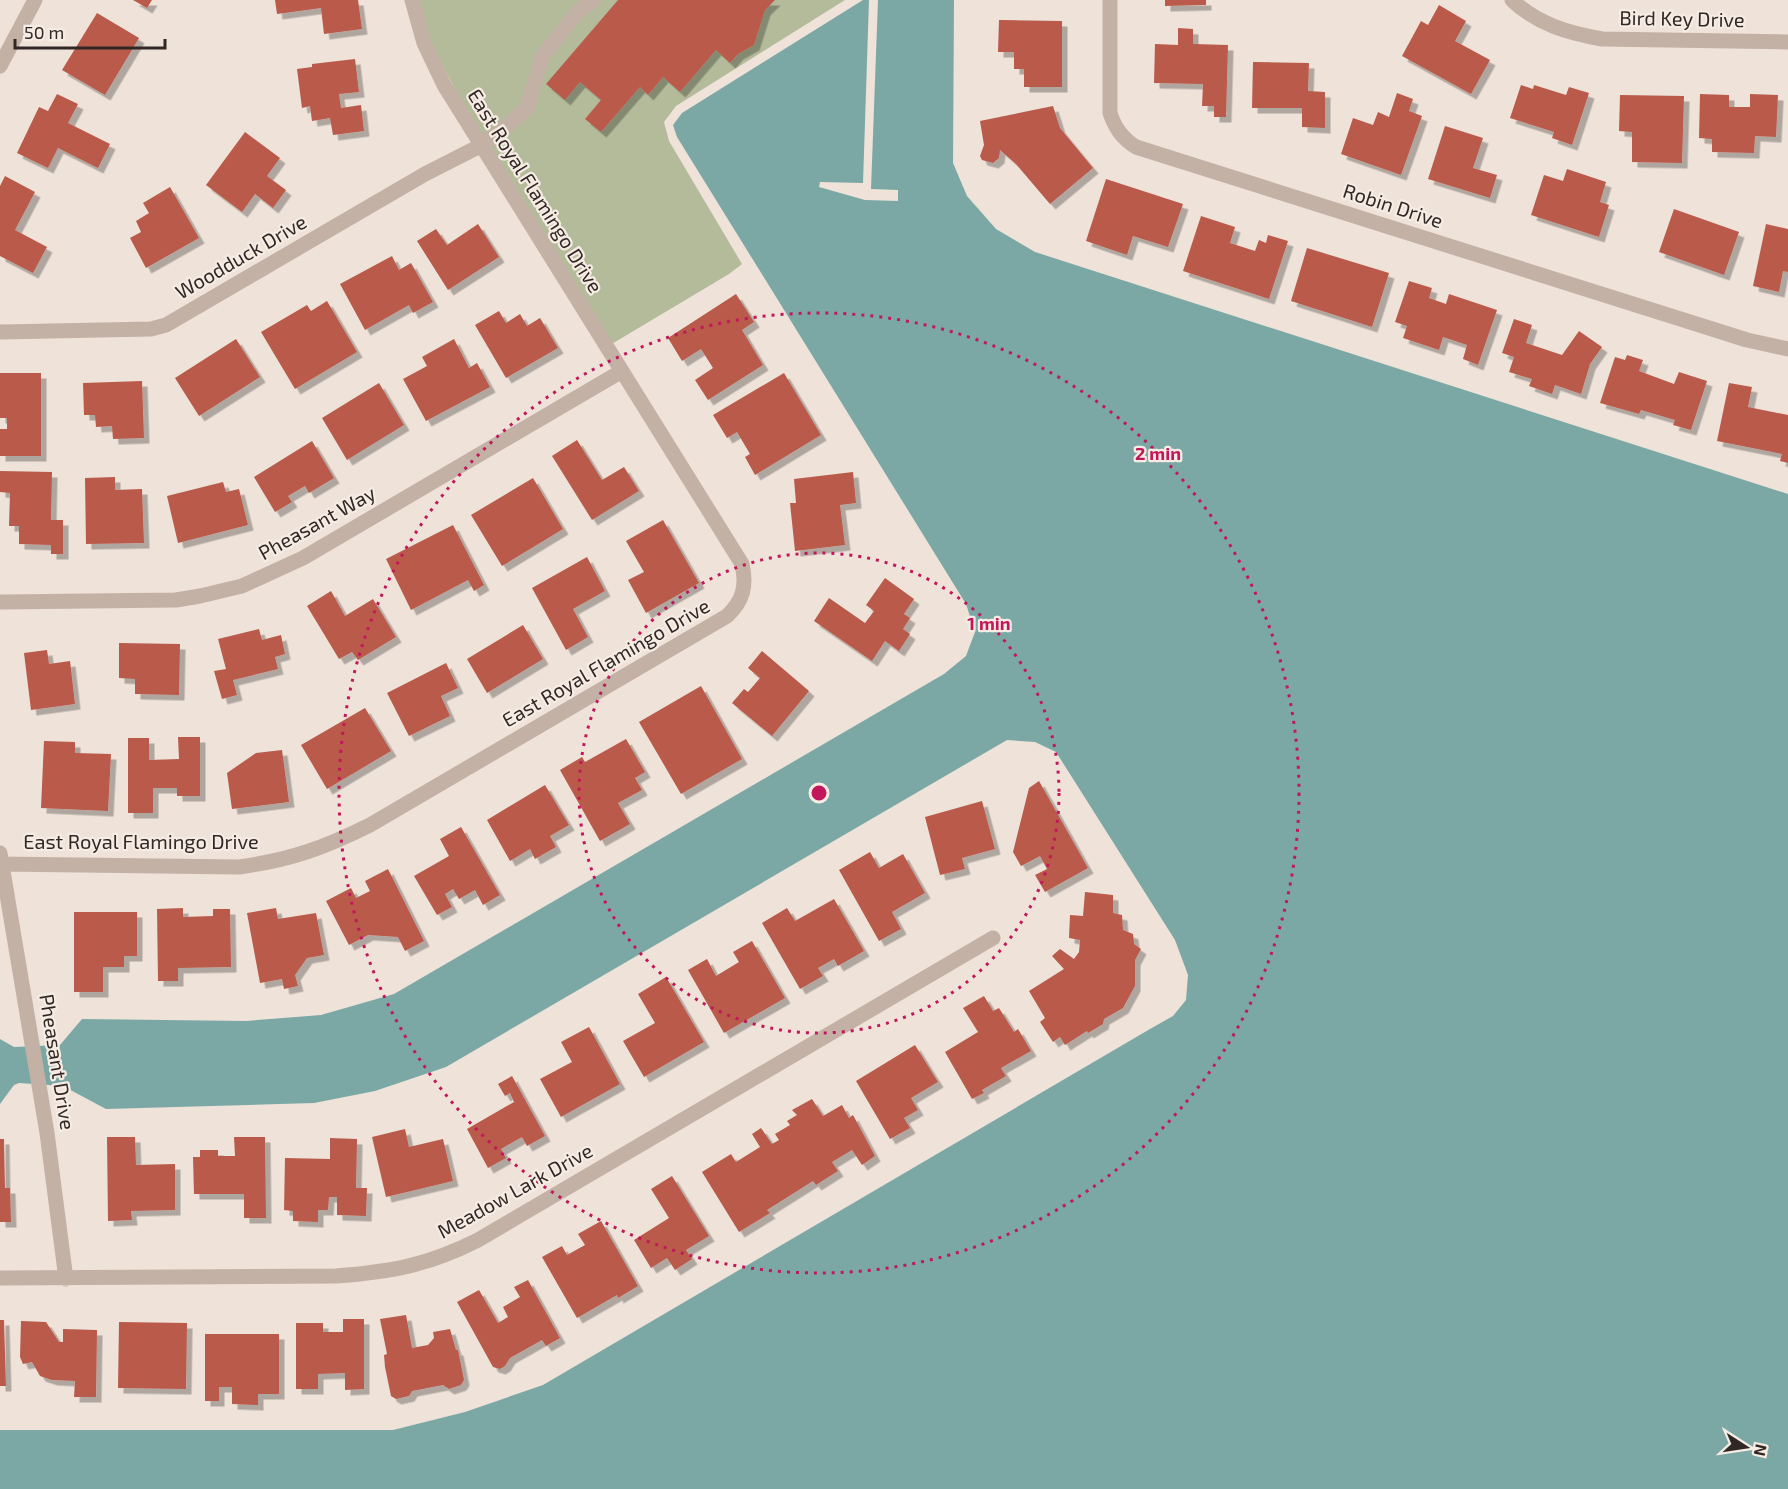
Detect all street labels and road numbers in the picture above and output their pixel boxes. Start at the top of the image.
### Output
street label: Bird Key Drive [1619,5,1745,31]
street label: East Royal Flamingo Drive [463,84,608,297]
street label: Robin Drive [1340,178,1446,232]
street label: Woodduck Drive [171,209,310,303]
street label: Pheasant Way [254,480,380,564]
street label: East Royal Flamingo Drive [498,593,713,731]
street label: East Royal Flamingo Drive [23,829,259,853]
street label: Pheasant Drive [35,992,81,1132]
street label: Meadow Lark Drive [433,1138,596,1243]

